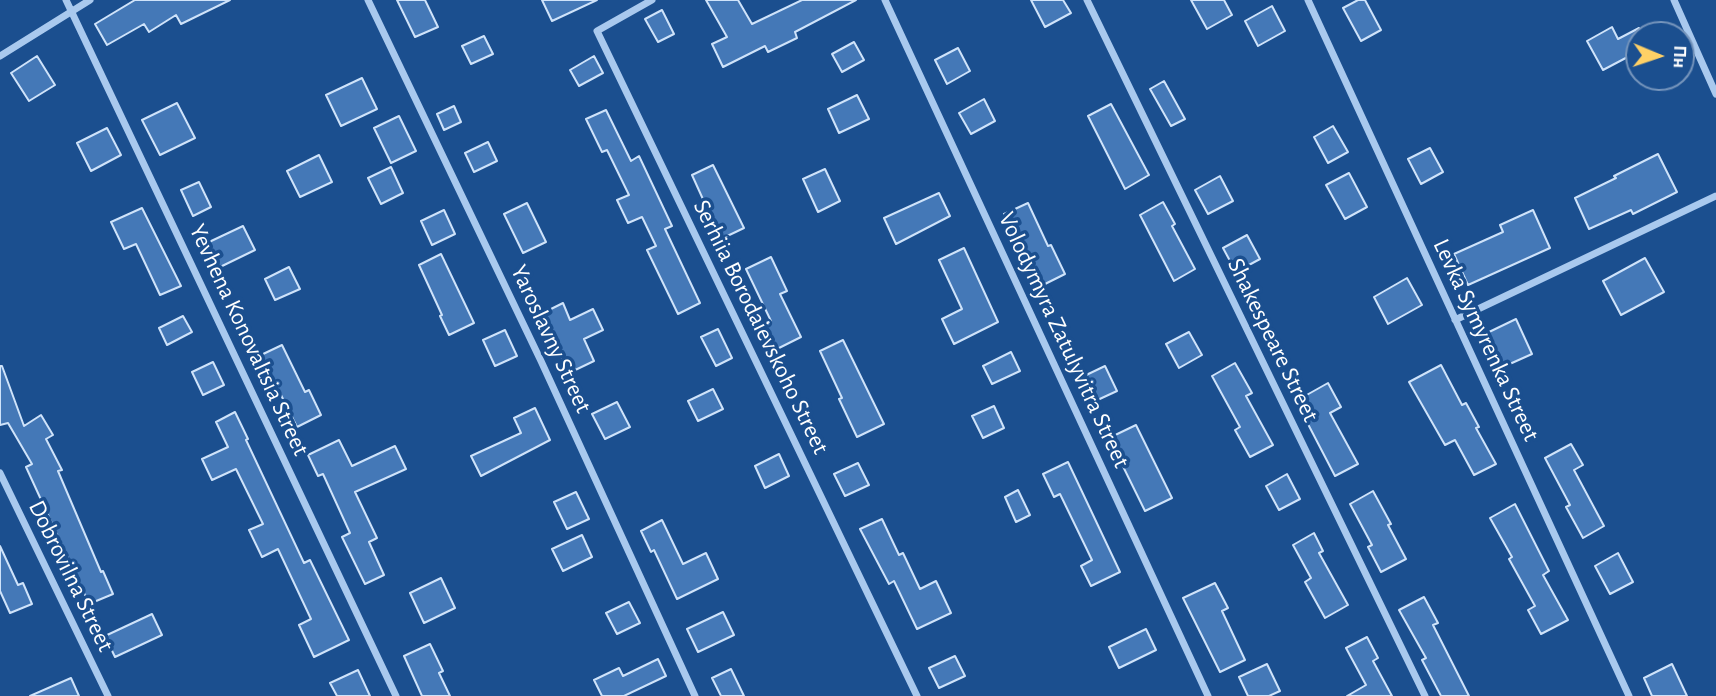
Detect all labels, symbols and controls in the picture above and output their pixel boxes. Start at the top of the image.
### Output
north arrow [1625,21,1695,91]
text: Пн [1670,45,1689,69]
street label: Serhiia Borodaievskoho Street [687,195,835,459]
street label: Volodymyra Zatulyvitra Street [992,208,1136,472]
street label: Yevhena Konovaltsia Street [183,220,315,460]
street label: Levka Symyrenka Street [1427,234,1545,446]
street label: Shakespeare Street [1221,253,1325,427]
street label: Yaroslavny Street [504,260,598,418]
street label: Dobrovilna Street [22,496,120,656]

